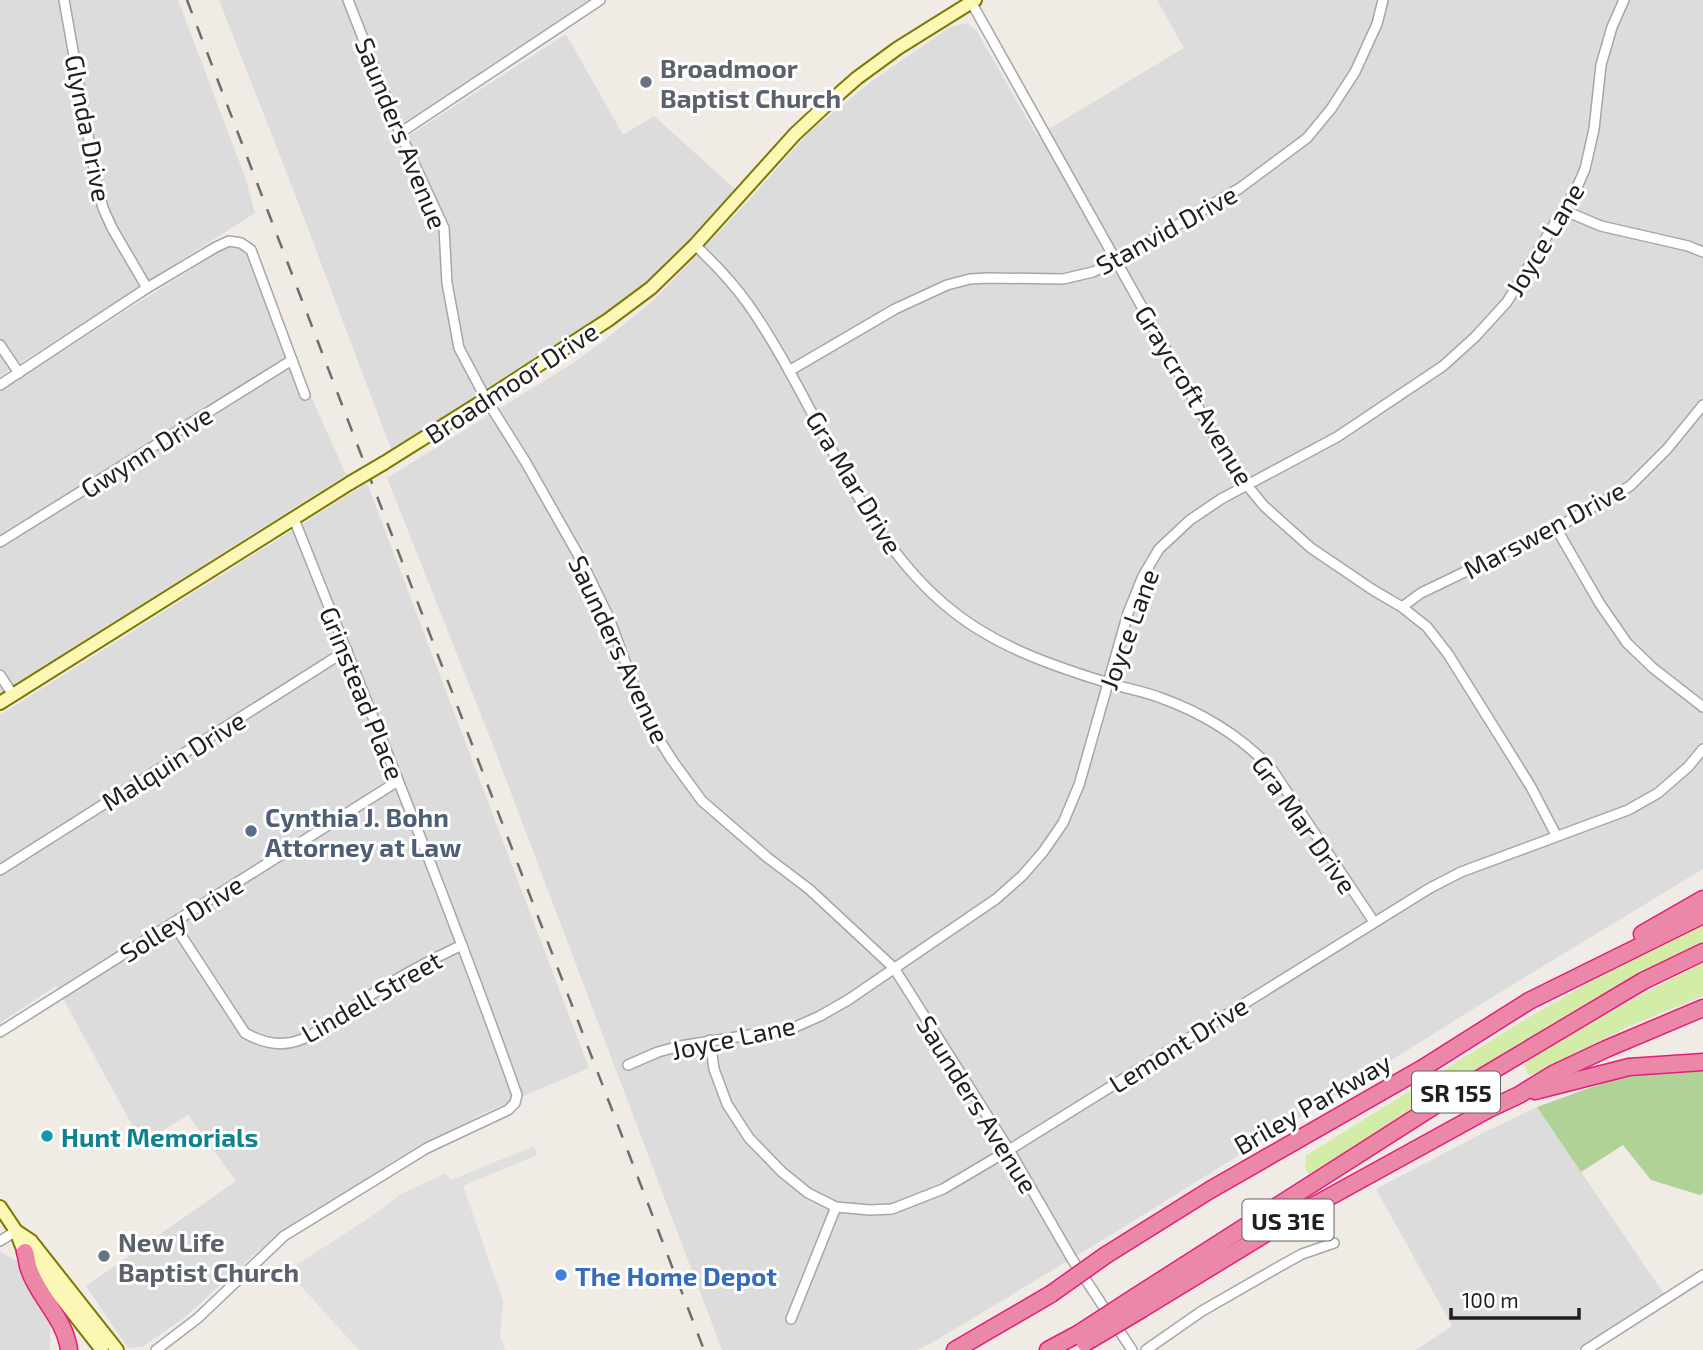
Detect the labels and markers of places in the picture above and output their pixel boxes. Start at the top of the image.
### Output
place label: Broadmoor Baptist Church [660,52,841,113]
marker: Broadmoor Baptist Church [638,74,654,90]
place label: Cynthia J. Bohn Attorney at Law [265,801,461,863]
marker: Cynthia J. Bohn Attorney at Law [243,823,259,839]
place label: Hunt Memorials [61,1121,258,1152]
marker: Hunt Memorials [39,1128,55,1144]
place label: New Life Baptist Church [118,1226,299,1287]
marker: New Life Baptist Church [96,1248,112,1264]
place label: The Home Depot [575,1260,777,1291]
marker: The Home Depot [553,1267,569,1283]

